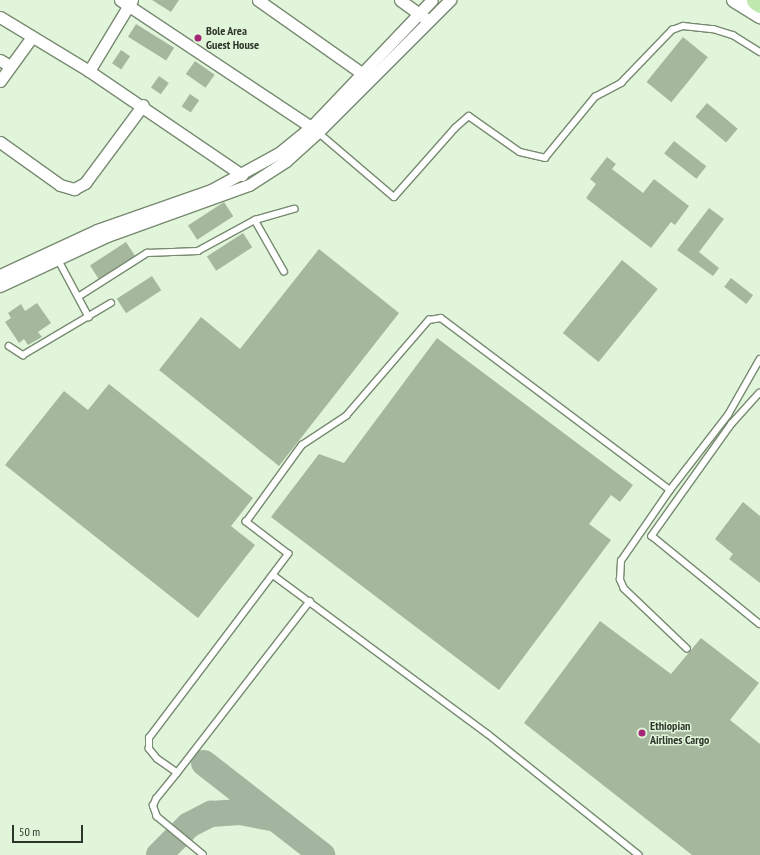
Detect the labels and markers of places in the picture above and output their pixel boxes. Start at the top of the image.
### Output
place label: Bole Area Guest House [206,24,259,52]
marker: Bole Area Guest House [193,33,203,43]
place label: Ethiopian Airlines Cargo [650,719,710,747]
marker: Ethiopian Airlines Cargo [637,728,647,738]

